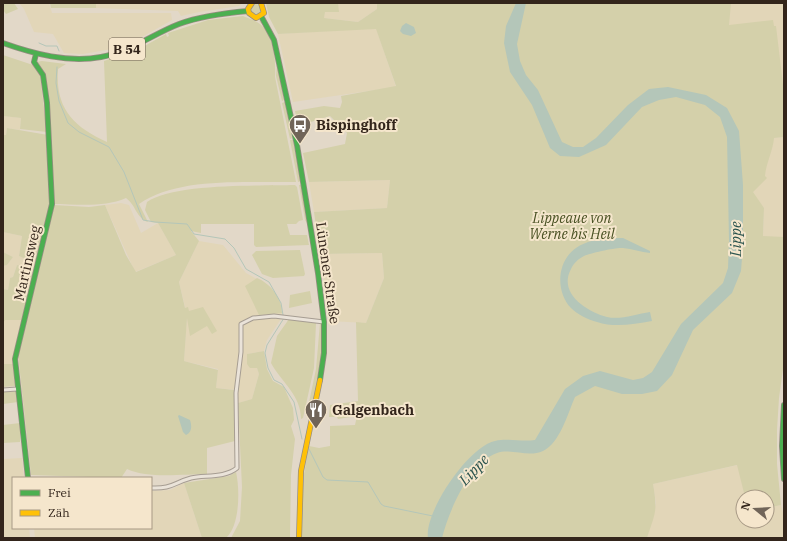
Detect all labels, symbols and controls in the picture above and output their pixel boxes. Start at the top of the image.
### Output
road number: B 54 [109,38,145,60]
bus stop icon: Bispinghoff [287,112,313,145]
place label: Bispinghoff [316,116,398,134]
park label: Lippeaue von Werne bis Heil [529,209,616,243]
street label: Lünener Straße [312,221,344,325]
water label: Lippe [726,221,745,258]
street label: Martinsweg [10,223,45,303]
restaurant icon: Galgenbach [303,397,329,430]
place label: Galgenbach [332,401,414,419]
water label: Lippe [454,450,493,490]
legend [12,477,152,529]
text: Frei [48,485,71,500]
north arrow [735,489,775,529]
text: N [737,499,754,512]
text: Zäh [48,505,70,520]

